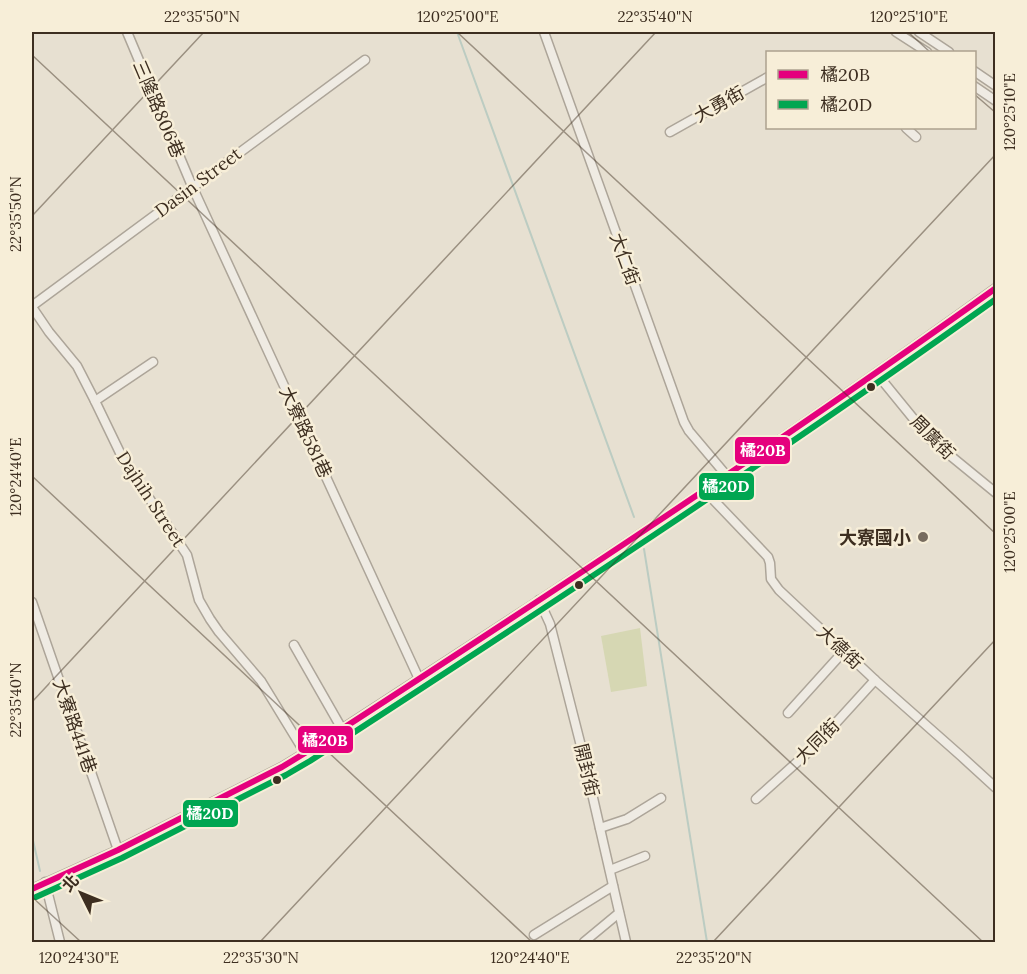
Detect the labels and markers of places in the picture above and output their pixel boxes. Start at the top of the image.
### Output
unlabelled marker [865,381,877,393]
place label: 大寮國小 [839,526,911,549]
marker: 大寮國小 [916,530,930,544]
unlabelled marker [573,579,585,591]
unlabelled marker [271,774,283,786]

